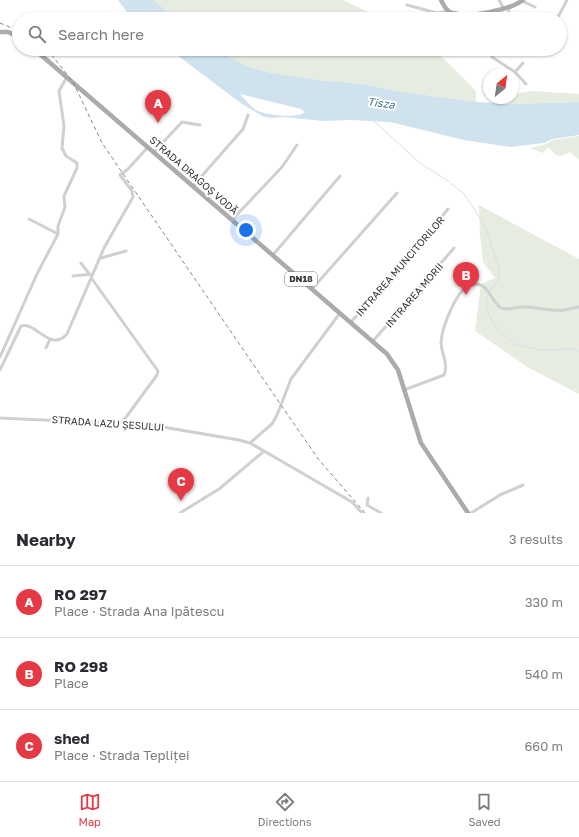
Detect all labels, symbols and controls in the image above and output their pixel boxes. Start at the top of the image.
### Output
search box [12,12,567,56]
icon: search [26,23,48,45]
text: Search here [58,25,144,43]
north arrow [483,68,519,104]
pin: A [145,90,171,123]
water label: Tisza [367,94,396,111]
street label: STRADA DRAGOȘ VODĂ [147,133,241,218]
street label: INTRAREA MUNCITORILOR [353,213,447,319]
your location [236,220,256,240]
street label: INTRAREA MORII [383,260,445,330]
pin: B [453,262,479,295]
road number: DN18 [285,272,317,286]
street label: STRADA LAZU ȘESULUI [51,413,165,434]
pin: C [168,468,194,501]
text: Nearby [16,529,76,550]
text: 3 results [509,531,563,547]
text: RO 297 [54,585,107,603]
text: A [24,594,34,610]
text: 330 m [525,594,563,610]
text: Place · Strada Ana Ipătescu [54,603,224,619]
text: RO 298 [54,657,108,675]
text: B [24,666,34,682]
text: 540 m [525,666,563,682]
text: Place [54,675,89,691]
text: shed [54,729,90,747]
text: C [24,738,34,754]
text: 660 m [524,738,563,754]
text: Place · Strada Tepliței [54,747,189,763]
tab: Map [78,791,101,828]
tab: Directions [258,791,312,828]
tab: Saved [468,791,501,828]

